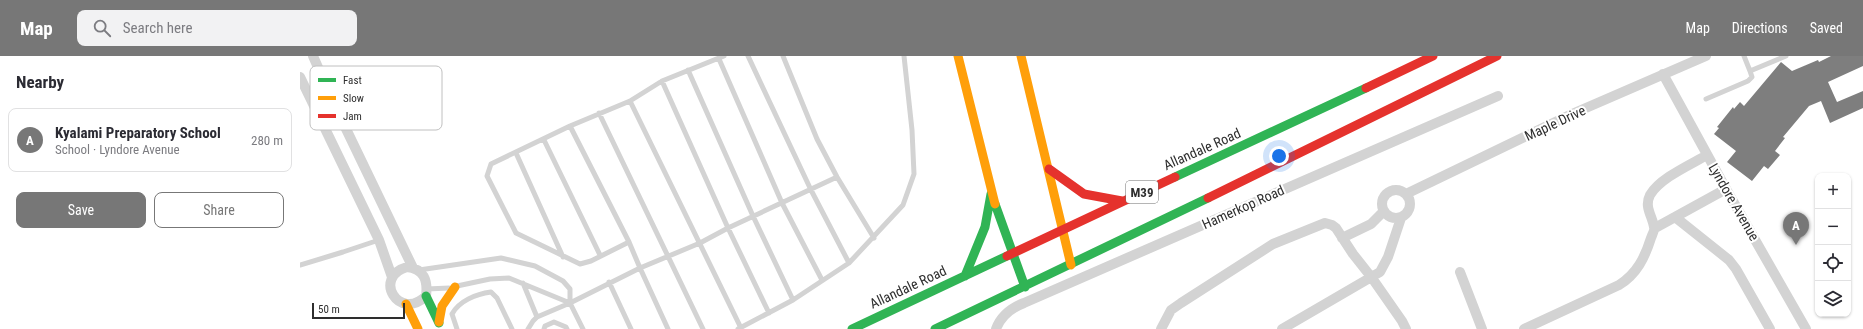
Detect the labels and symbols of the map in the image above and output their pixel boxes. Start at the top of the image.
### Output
legend [310,66,442,130]
text: Fast [343,74,362,87]
text: Slow [343,92,364,105]
street label: Maple Drive [1522,102,1588,144]
text: Jam [343,110,362,123]
street label: Allandale Road [1161,125,1243,173]
your location [1269,146,1289,166]
street label: Lyndore Avenue [1705,161,1763,244]
road number: M39 [1126,181,1158,203]
street label: Hamerkop Road [1199,182,1287,232]
pin: A [1783,212,1809,245]
street label: Allandale Road [867,262,949,312]
scale bar [312,301,405,320]

